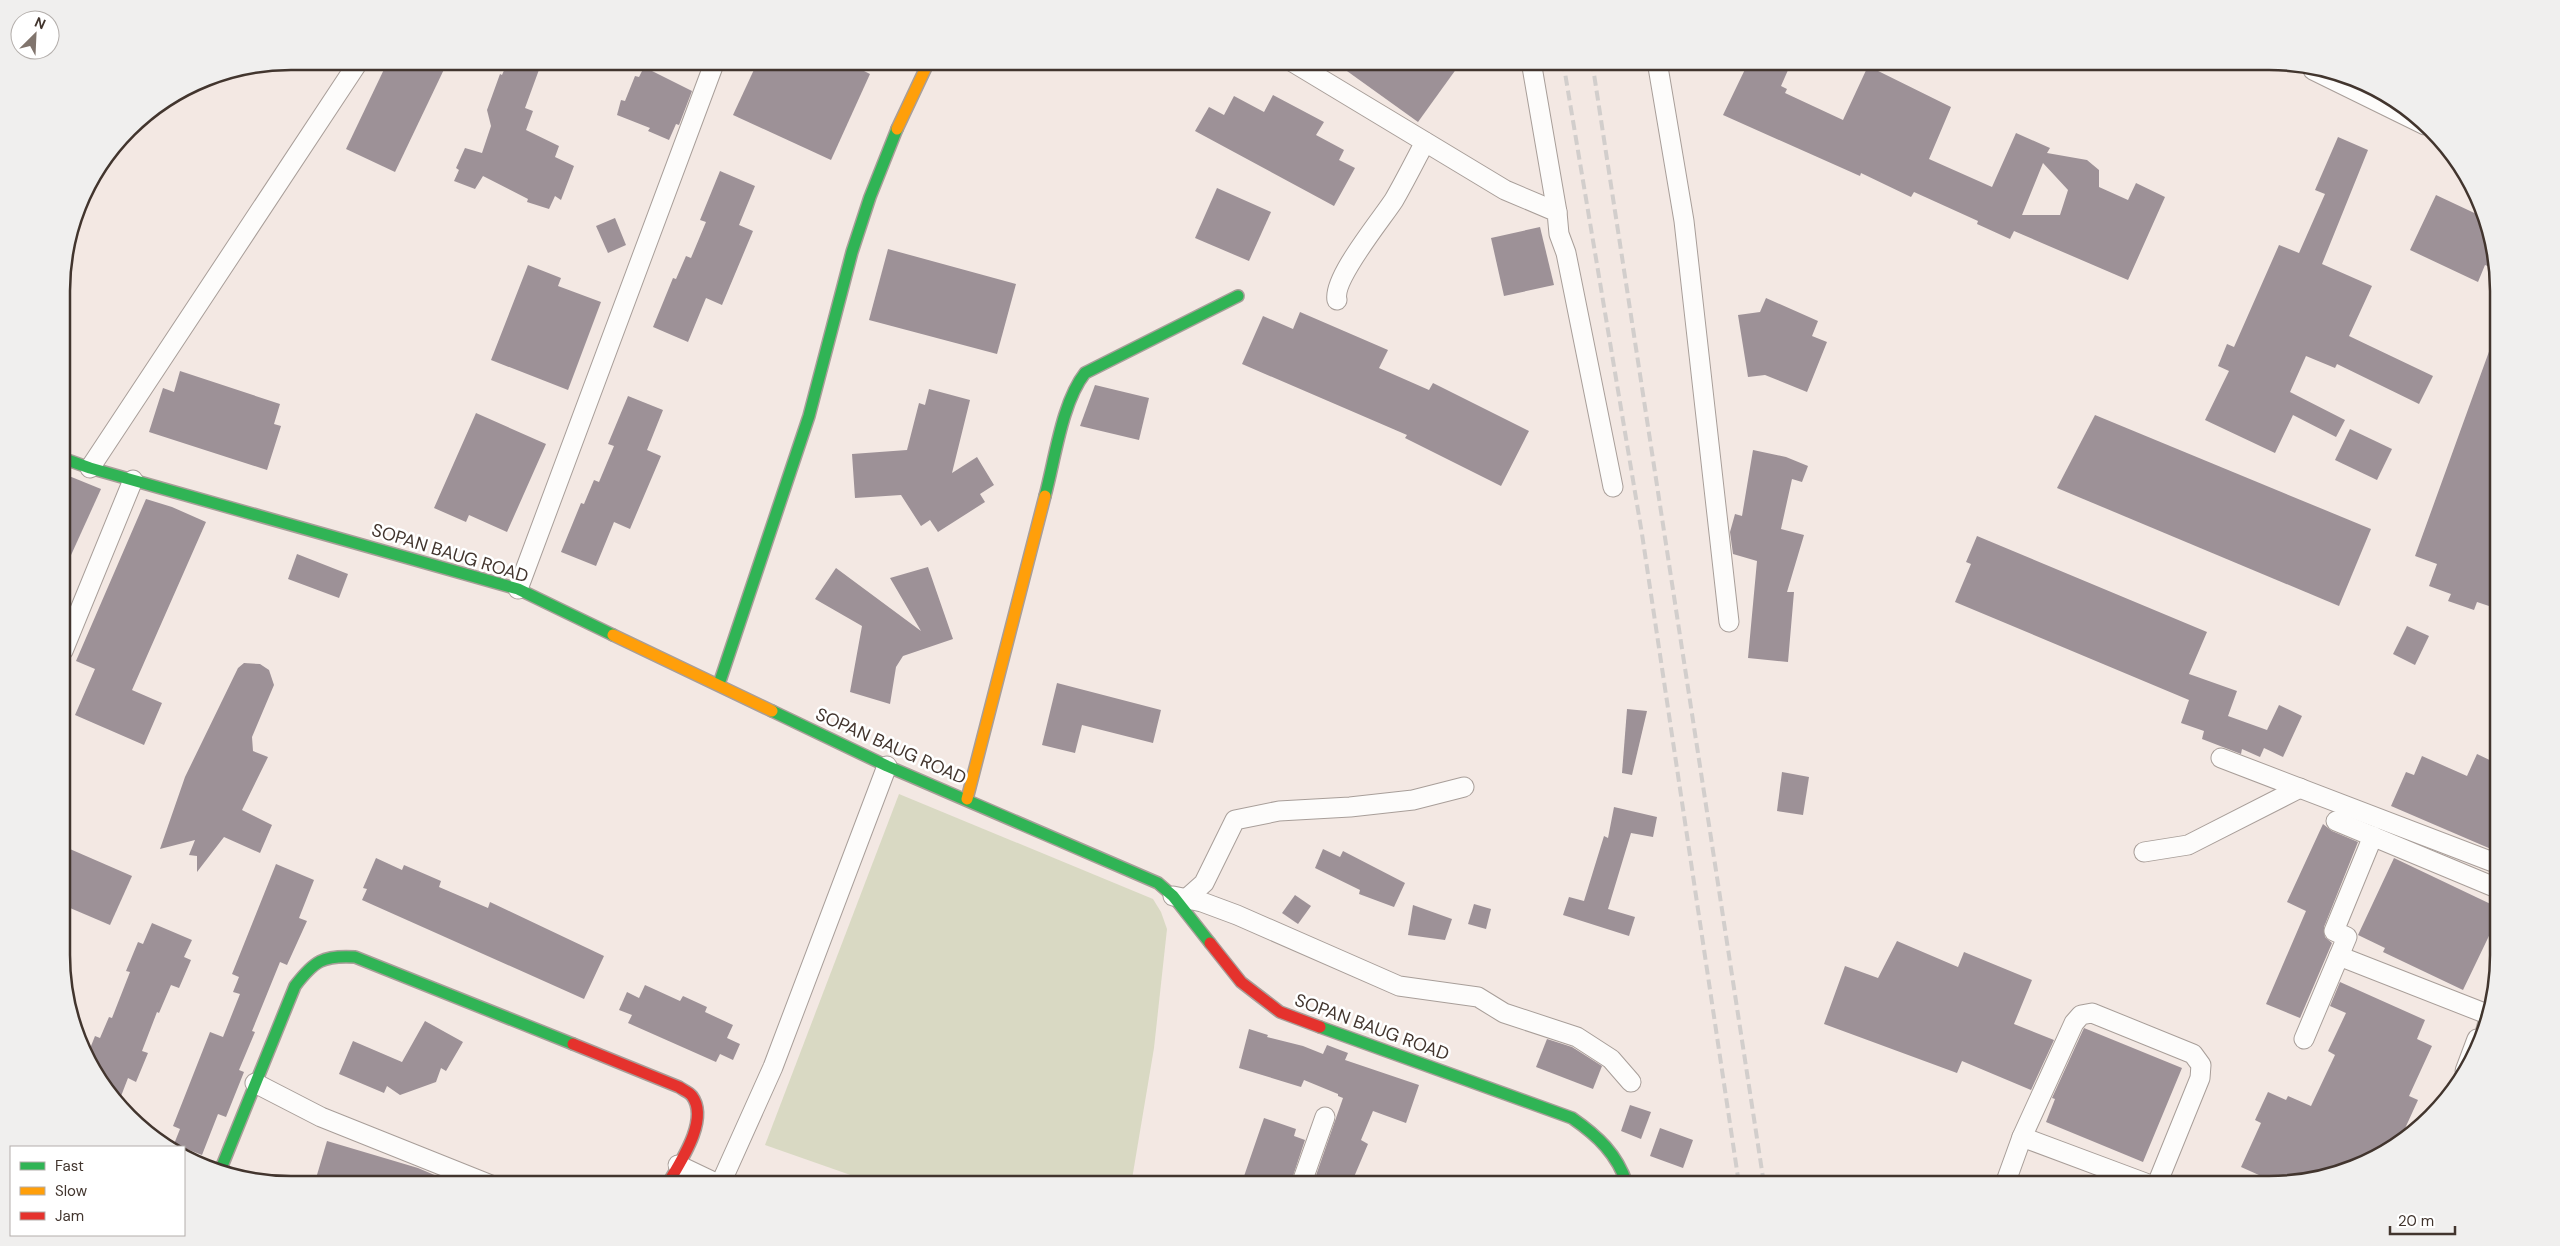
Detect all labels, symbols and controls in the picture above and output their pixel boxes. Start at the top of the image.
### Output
north arrow [10,10,60,60]
text: N [32,13,49,33]
street label: SOPAN BAUG ROAD [369,518,531,588]
street label: SOPAN BAUG ROAD [812,702,970,790]
street label: SOPAN BAUG ROAD [1291,988,1453,1066]
legend [10,1146,185,1236]
text: Fast [55,1156,84,1176]
text: Slow [55,1181,88,1201]
scale bar [2390,1204,2455,1236]
text: Jam [55,1206,84,1226]
text: 20 m [2398,1211,2434,1231]

